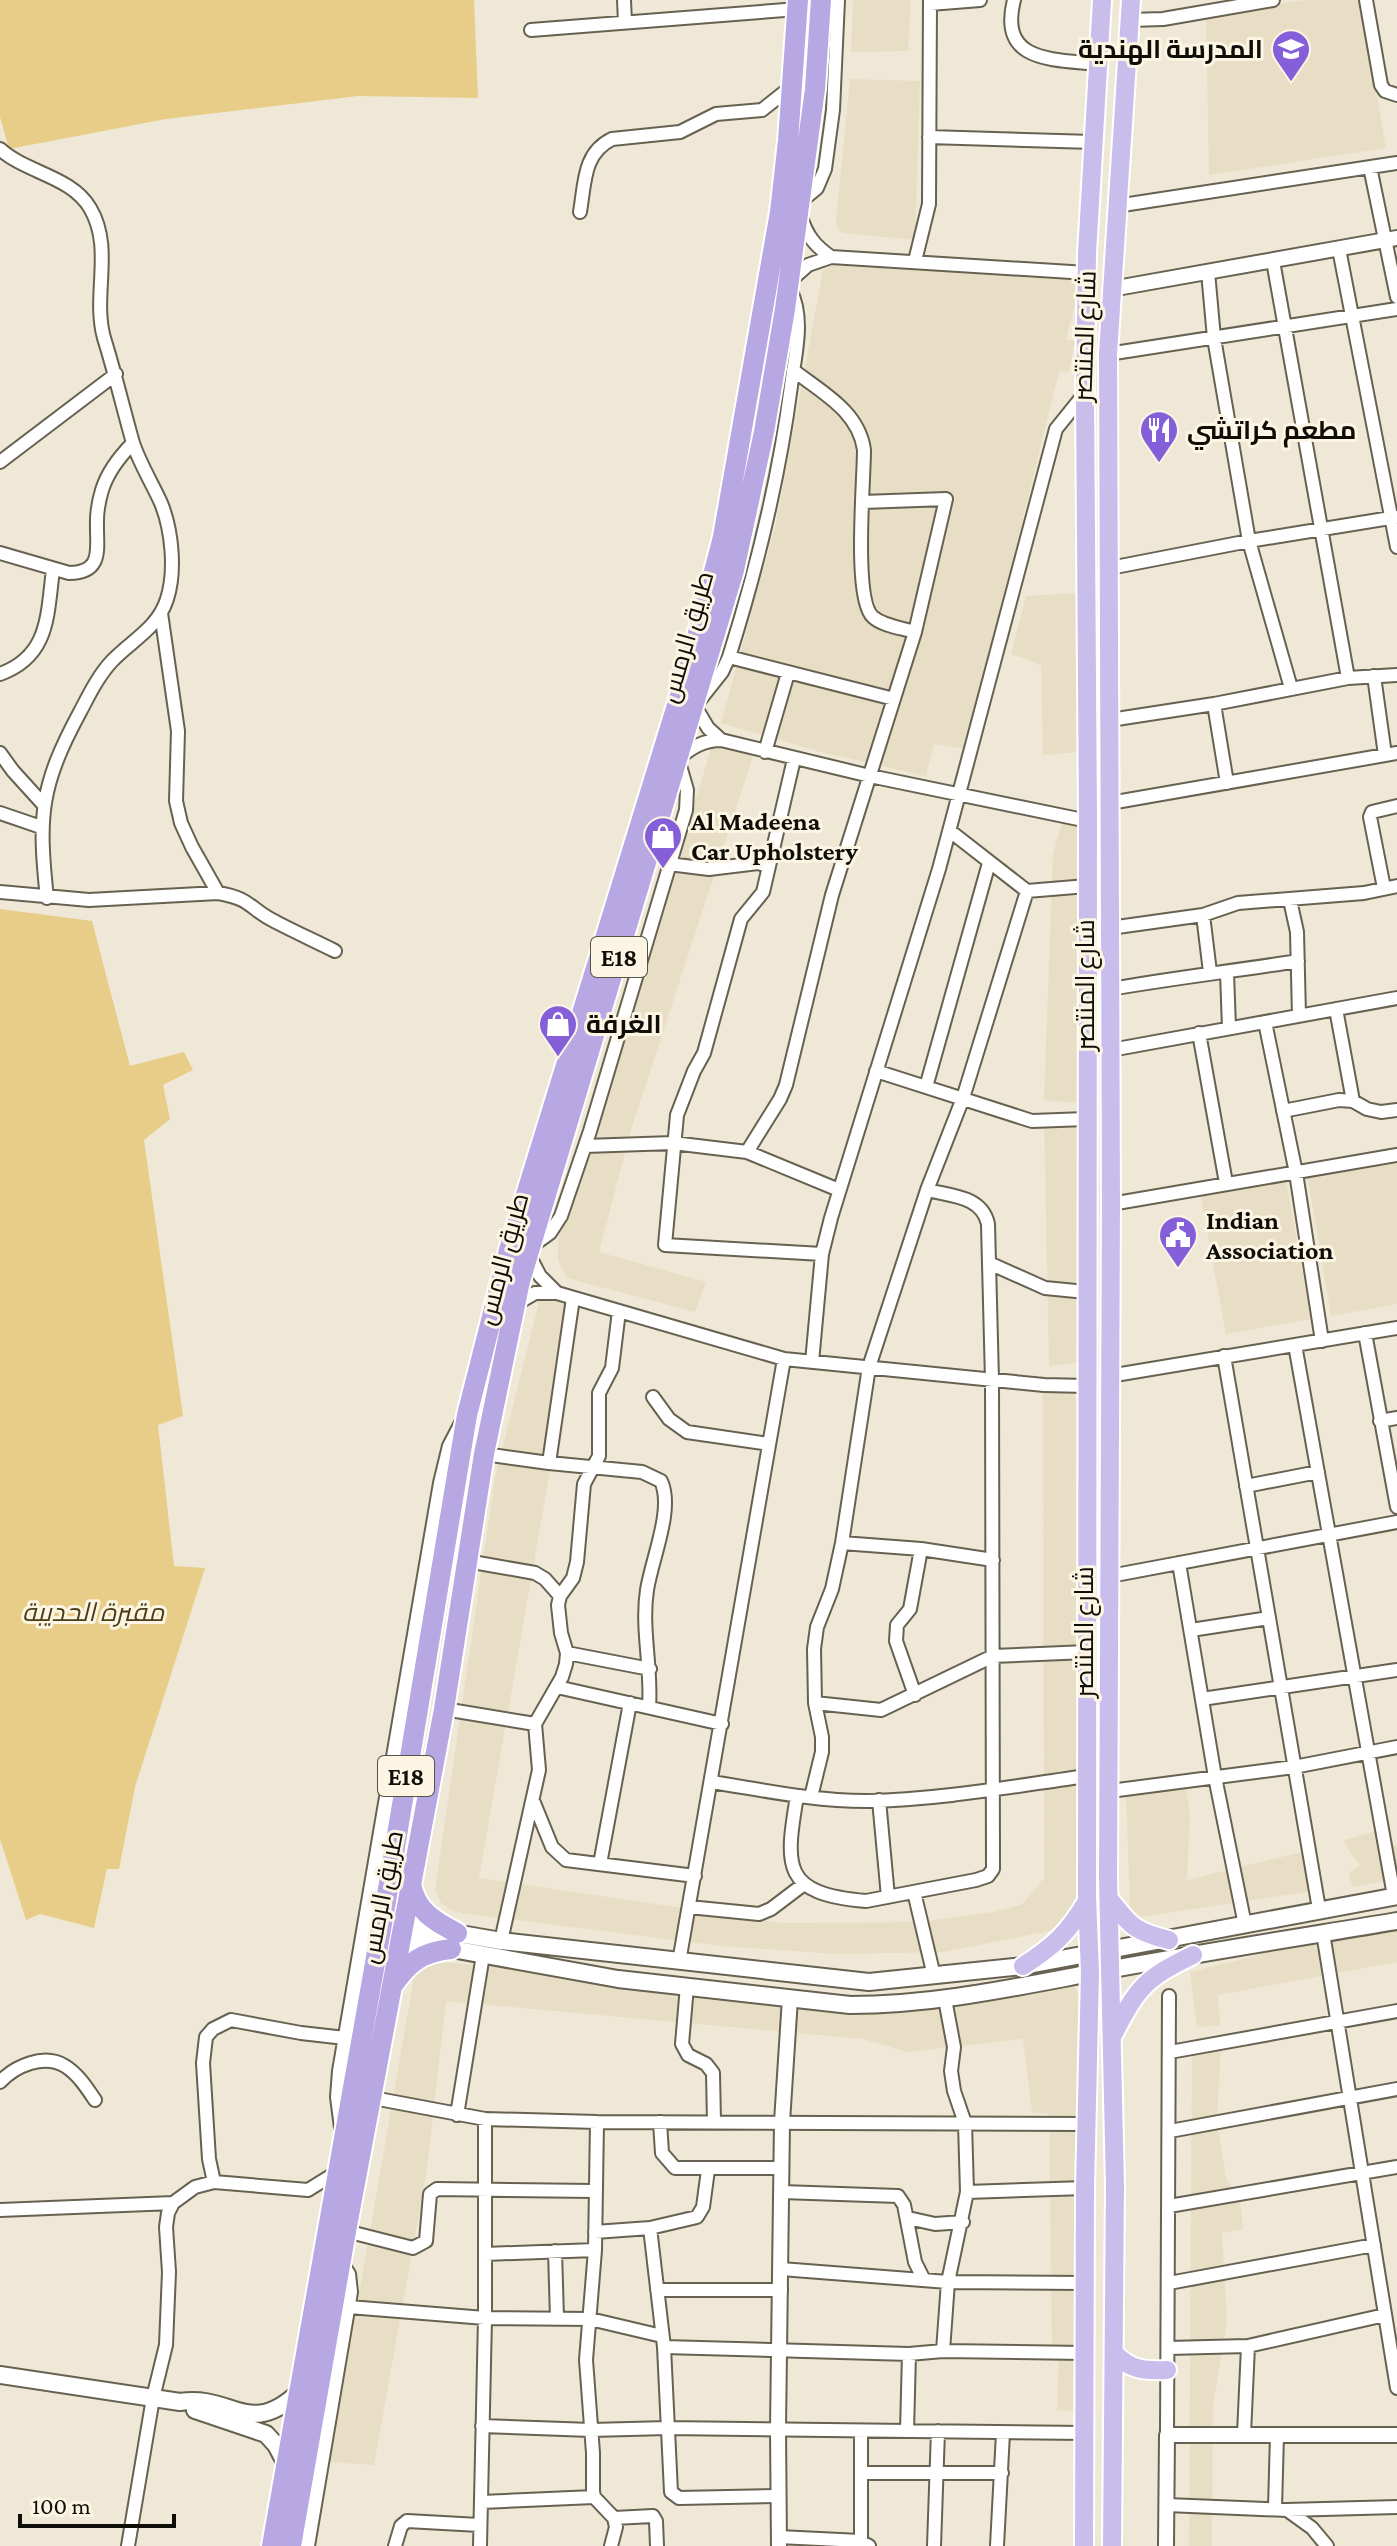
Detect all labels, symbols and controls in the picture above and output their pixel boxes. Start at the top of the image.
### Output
school or university icon: المدرسة الهندية [1270,28,1312,83]
place label: المدرسة الهندية [1078,35,1263,65]
street label: شارع المنتصر [1068,270,1104,404]
restaurant icon: مطعم كراتشي [1138,409,1180,464]
place label: مطعم كراتشي [1187,416,1356,450]
street label: طريق الرمس [654,568,721,706]
place label: Al Madeena Car Upholstery [690,807,858,866]
shop icon: Al Madeena Car Upholstery [642,815,684,870]
street label: شارع المنتصر [1071,919,1102,1053]
road number: E18 [591,937,647,977]
shop icon: الغرفة [537,1003,579,1058]
place label: الغرفة [586,1010,662,1039]
street label: طريق الرمس [471,1190,535,1328]
place label: Indian Association [1205,1206,1333,1265]
public building icon: Indian Association [1157,1214,1199,1269]
street label: شارع المنتصر [1070,1566,1101,1700]
park label: مقبرة الحديبة [22,1598,164,1627]
road number: E18 [378,1756,434,1796]
street label: طريق الرمس [355,1828,410,1966]
scale bar [20,2478,174,2528]
text: 100 m [32,2492,91,2519]

